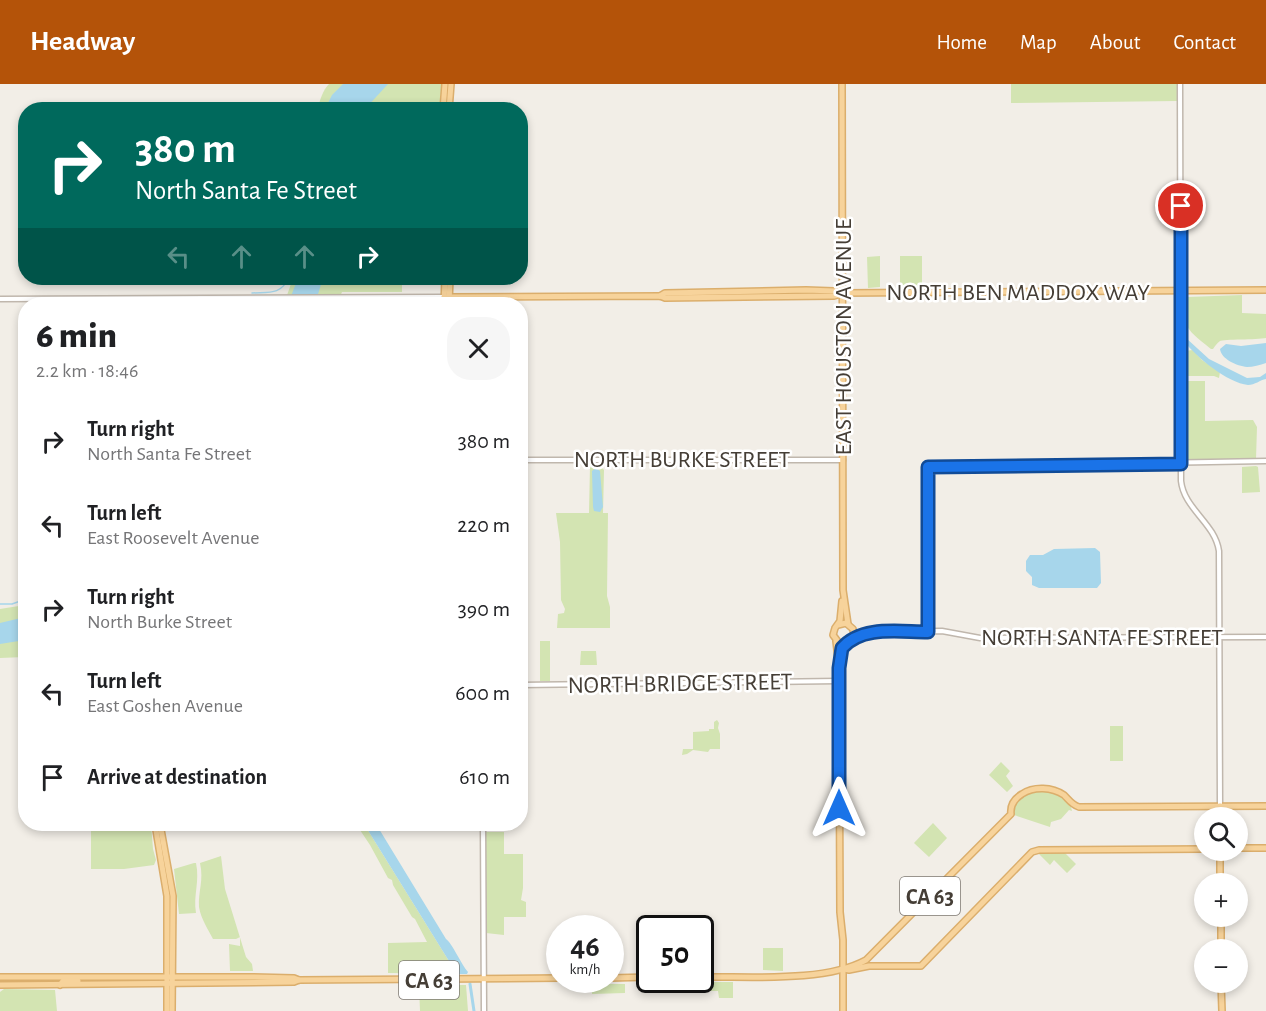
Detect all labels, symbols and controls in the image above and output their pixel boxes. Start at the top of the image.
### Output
text: Headway [30,28,135,56]
text: Home [936,32,987,53]
text: Map [1020,32,1057,53]
text: About [1090,32,1140,53]
text: Contact [1173,32,1236,53]
icon: right [36,126,114,204]
text: 380 m [135,128,236,170]
text: North Santa Fe Street [135,177,357,204]
pin [1155,180,1206,231]
icon: arrive [1164,189,1197,222]
street label: EAST HOUSTON AVENUE [832,218,856,456]
icon: left [162,240,195,273]
icon: ahead [225,240,258,273]
icon: ahead [288,240,321,273]
icon: right [351,240,384,273]
street label: NORTH BEN MADDOX WAY [886,281,1150,305]
button: close [447,317,510,380]
text: 6 min [36,318,117,354]
text: 2.2 km · 18:46 [36,361,138,381]
text: Turn right [87,418,174,440]
icon: right [36,425,69,458]
text: 380 m [458,430,510,452]
text: North Santa Fe Street [87,444,251,464]
street label: NORTH BURKE STREET [574,448,791,472]
text: Turn left [87,502,161,524]
icon: left [36,509,69,542]
text: 220 m [457,514,510,536]
text: East Roosevelt Avenue [87,528,260,548]
text: Turn right [87,586,174,608]
icon: right [36,593,69,626]
text: 390 m [458,598,510,620]
text: North Burke Street [87,612,232,632]
street label: NORTH SANTA FE STREET [981,626,1223,650]
text: Turn left [87,670,161,692]
street label: NORTH BRIDGE STREET [567,670,793,698]
icon: left [36,677,69,710]
text: 600 m [455,682,510,704]
text: East Goshen Avenue [87,696,243,716]
icon: arrive [36,761,69,794]
text: Arrive at destination [87,766,267,788]
text: 610 m [459,766,510,788]
position arrow [807,776,871,840]
map controls [1194,807,1248,993]
button: search [1194,807,1248,861]
button: + [1194,873,1248,927]
road number: CA 63 [900,877,960,915]
speed limit sign: 50 [636,915,714,993]
text: 46 [570,932,600,962]
button: − [1194,939,1248,993]
road number: CA 63 [399,961,459,999]
text: km/h [570,962,600,977]

